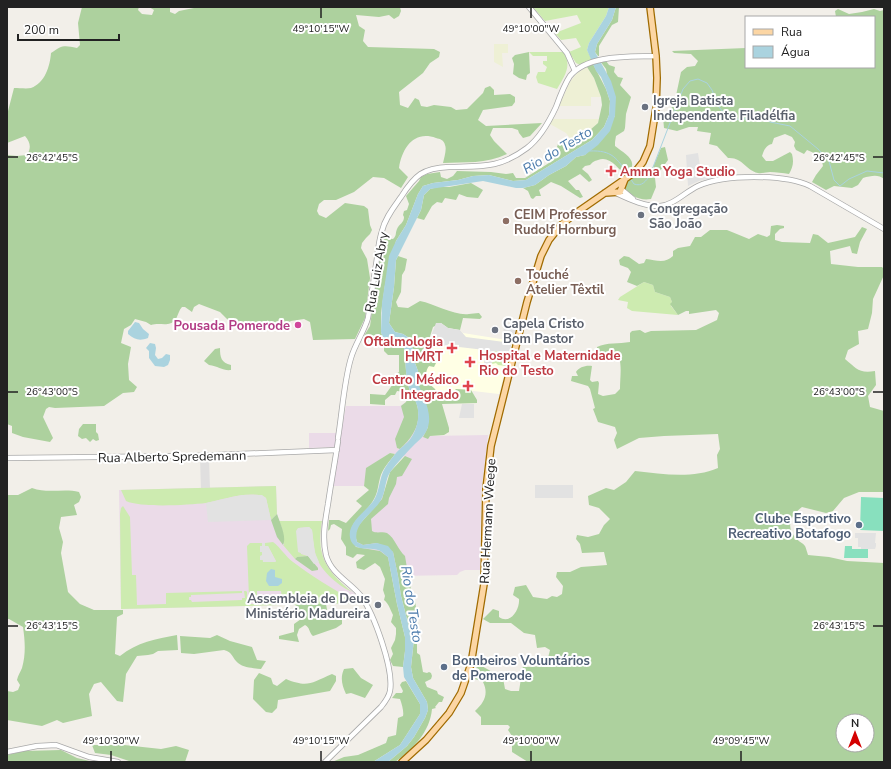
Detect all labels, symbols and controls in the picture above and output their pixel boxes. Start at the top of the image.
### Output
scale bar [18,16,119,42]
legend [745,16,875,68]
text: 200 m [24,22,59,38]
text: 49°10'15"W [293,22,349,36]
text: 49°10'00"W [503,22,559,36]
text: Rua [781,24,802,40]
text: Água [781,44,810,60]
place label: Igreja Batista Independente Filadélfia [653,92,795,125]
marker: Igreja Batista Independente Filadélfia [640,102,650,112]
water label: Rio do Testo [519,122,596,179]
text: 26°42'45"S [26,151,78,165]
text: 26°42'45"S [813,151,865,165]
place label: Amma Yoga Studio [620,163,735,181]
marker: Amma Yoga Studio [605,165,617,177]
place label: Congregação São João [649,200,728,233]
place label: CEIM Professor Rudolf Hornburg [514,206,616,239]
marker: Congregação São João [636,210,646,220]
marker: CEIM Professor Rudolf Hornburg [501,216,511,226]
street label: Rua Luiz Abry [361,230,393,314]
place label: Touché Atelier Têxtil [526,266,605,299]
marker: Touché Atelier Têxtil [513,276,523,286]
place label: Capela Cristo Bom Pastor [503,315,584,348]
place label: Pousada Pomerode [174,317,290,335]
marker: Pousada Pomerode [293,320,303,330]
marker: Capela Cristo Bom Pastor [490,325,500,335]
place label: Oftalmologia HMRT [363,333,444,366]
marker: Oftalmologia HMRT [446,342,458,354]
place label: Hospital e Maternidade Rio do Testo [479,347,620,380]
marker: Hospital e Maternidade Rio do Testo [464,356,476,368]
place label: Centro Médico Integrado [372,371,459,404]
marker: Centro Médico Integrado [462,380,474,392]
text: 26°43'00"S [26,385,78,399]
text: 26°43'00"S [813,385,865,399]
street label: Rua Alberto Spredemann [98,447,246,467]
street label: Rua Hermann Weege [476,458,500,584]
place label: Clube Esportivo Recreativo Botafogo [728,510,851,543]
marker: Clube Esportivo Recreativo Botafogo [854,520,864,530]
water label: Rio do Testo [396,564,427,644]
place label: Assembleia de Deus Ministério Madureira [246,590,370,623]
marker: Assembleia de Deus Ministério Madureira [373,600,383,610]
text: 26°43'15"S [26,619,78,633]
text: 26°43'15"S [813,619,865,633]
place label: Bombeiros Voluntários de Pomerode [452,652,590,685]
marker: Bombeiros Voluntários de Pomerode [439,662,449,672]
north arrow [835,713,875,753]
text: N [851,716,859,731]
text: 49°10'30"W [83,734,139,748]
text: 49°10'15"W [293,734,349,748]
text: 49°10'00"W [503,734,559,748]
text: 49°09'45"W [713,734,769,748]

